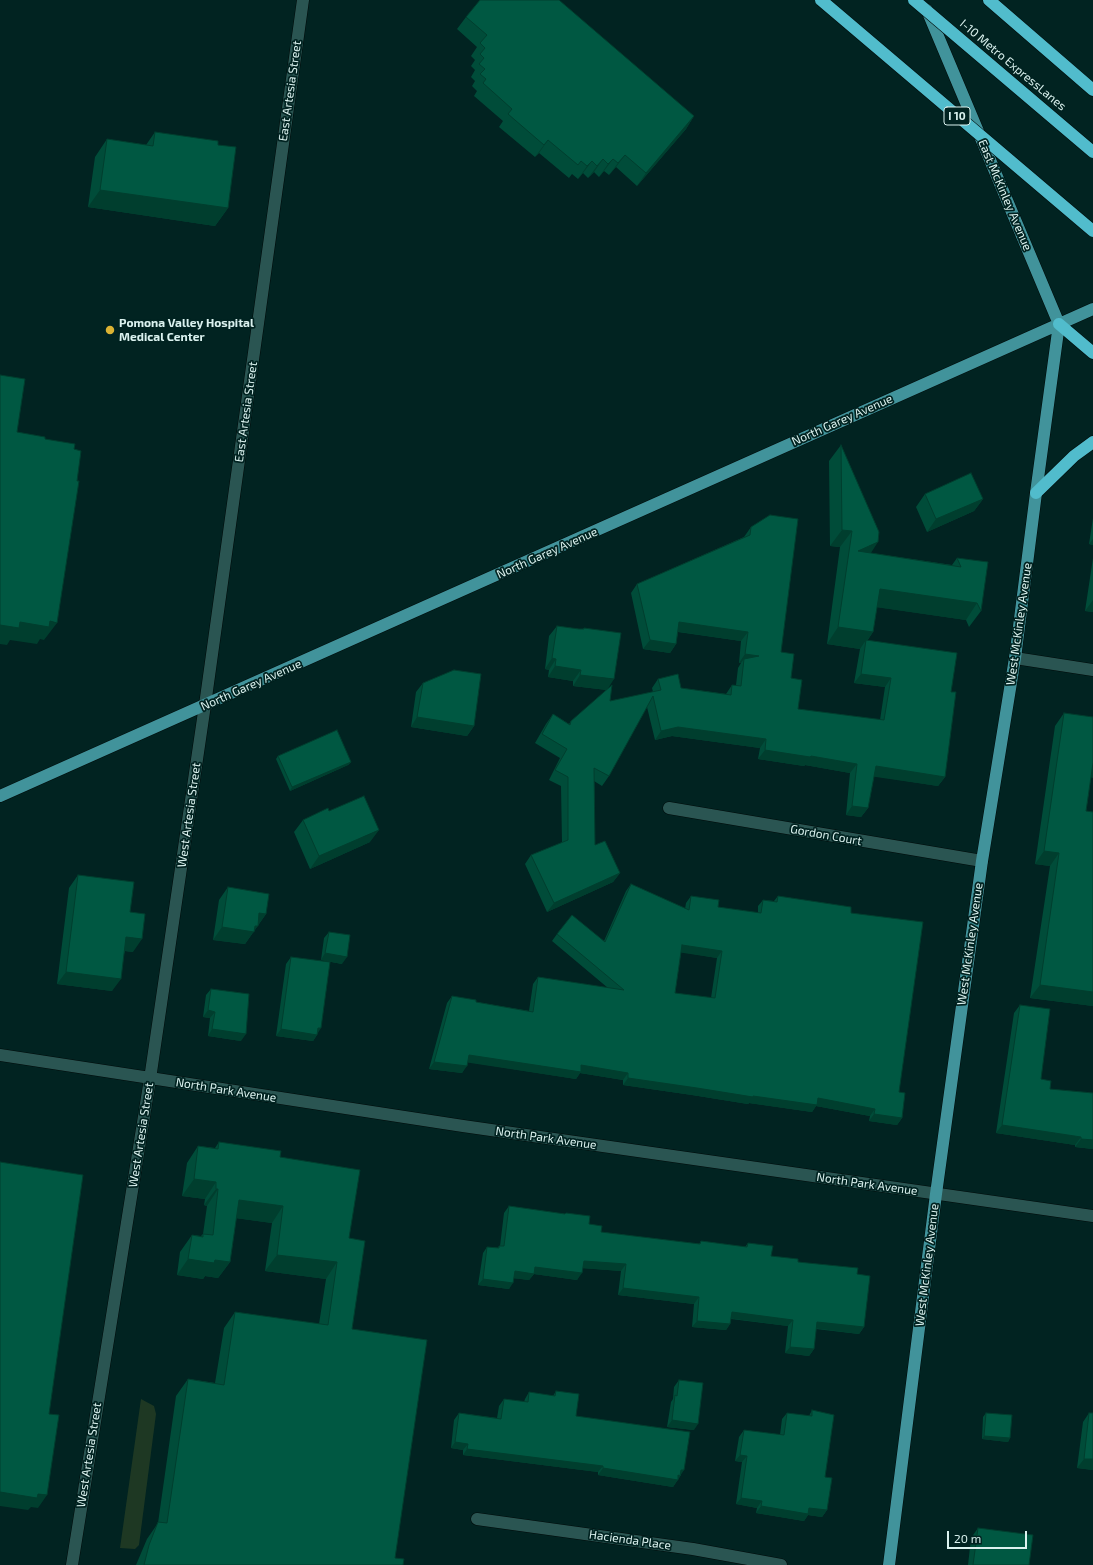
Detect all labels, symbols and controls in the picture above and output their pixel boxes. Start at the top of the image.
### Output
street label: I-10 Metro ExpressLanes [957,16,1069,114]
street label: East Artesia Street [276,40,304,142]
road number: I 10 [944,107,970,125]
street label: East McKinley Avenue [975,137,1035,253]
place label: Pomona Valley Hospital Medical Center [119,316,254,344]
marker: Pomona Valley Hospital Medical Center [104,324,116,336]
street label: East Artesia Street [232,361,260,463]
street label: North Garey Avenue [789,391,895,449]
street label: North Garey Avenue [494,524,600,582]
street label: West McKinley Avenue [1003,562,1035,686]
street label: North Garey Avenue [198,656,304,714]
street label: West Artesia Street [174,762,204,868]
street label: Gordon Court [789,822,863,848]
street label: West McKinley Avenue [954,882,986,1006]
street label: North Park Avenue [175,1075,277,1105]
street label: West Artesia Street [126,1082,156,1188]
street label: North Park Avenue [495,1124,597,1152]
street label: North Park Avenue [816,1170,918,1198]
street label: West McKinley Avenue [912,1203,942,1327]
street label: West Artesia Street [74,1402,104,1508]
scale bar [949,1523,1029,1549]
street label: Hacienda Place [588,1527,672,1553]
text: 20 m [954,1531,981,1545]

